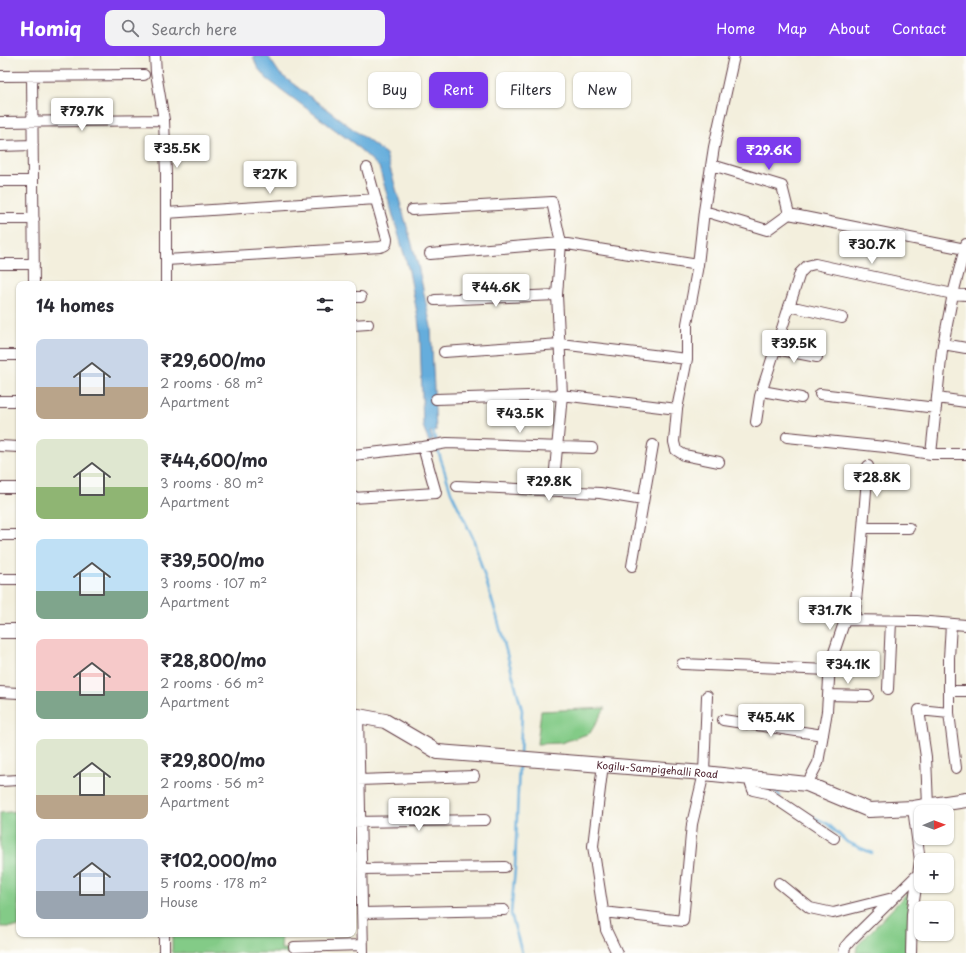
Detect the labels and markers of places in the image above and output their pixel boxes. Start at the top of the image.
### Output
pin: ₹79.7K [49,98,115,132]
pin: ₹35.5K [144,135,210,169]
pin: ₹29.6K [736,137,802,171]
pin: ₹27K [246,161,294,195]
pin: ₹30.7K [839,231,905,265]
pin: ₹44.6K [463,274,529,308]
pin: ₹39.5K [761,330,827,364]
pin: ₹43.5K [487,400,553,434]
pin: ₹28.8K [844,464,910,498]
pin: ₹29.8K [516,468,582,502]
pin: ₹31.7K [797,597,863,631]
pin: ₹34.1K [815,651,881,685]
pin: ₹45.4K [738,704,804,738]
pin: ₹102K [391,798,447,832]

